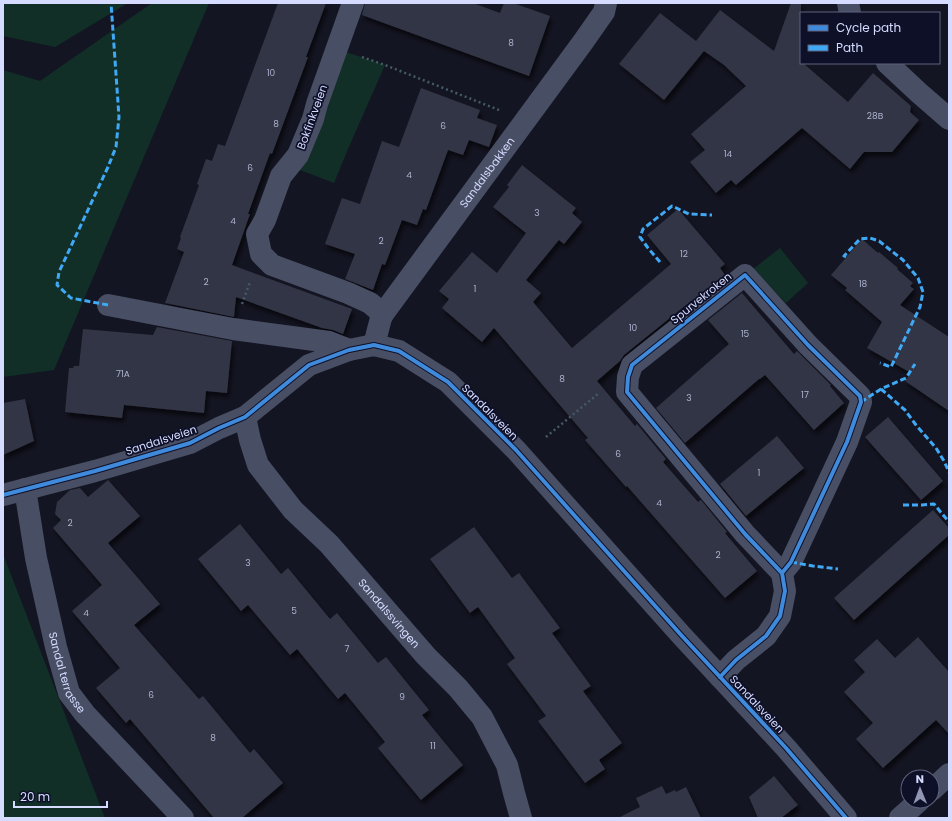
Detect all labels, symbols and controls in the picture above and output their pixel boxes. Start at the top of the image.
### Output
legend [800,12,940,64]
text: Cycle path [836,19,901,36]
house number: 8 [508,37,514,49]
text: Path [836,39,863,56]
house number: 10 [267,67,276,79]
street label: Bokfinkveien [293,82,331,152]
house number: 28B [867,110,884,122]
house number: 8 [273,118,279,130]
house number: 6 [440,120,446,132]
street label: Sandalsbakken [456,134,518,211]
house number: 14 [724,148,733,160]
house number: 6 [247,162,253,174]
house number: 4 [406,169,412,181]
house number: 3 [534,207,540,219]
house number: 4 [230,215,236,227]
house number: 2 [378,235,384,247]
house number: 12 [680,248,688,260]
street label: Spurvekroken [667,268,735,328]
house number: 2 [203,276,209,288]
house number: 18 [859,278,868,290]
house number: 1 [474,283,477,295]
house number: 10 [629,322,638,334]
house number: 15 [741,328,750,340]
house number: 71A [116,368,130,380]
house number: 8 [559,373,565,385]
street label: Sandalsveien [458,380,522,444]
house number: 17 [801,389,809,401]
house number: 3 [686,392,692,404]
street label: Sandalsveien [123,421,199,459]
house number: 6 [615,448,621,460]
house number: 1 [758,467,761,479]
house number: 4 [656,497,662,509]
house number: 2 [67,517,73,529]
house number: 2 [715,549,721,561]
house number: 3 [245,557,251,569]
street label: Sandalssvingen [354,575,424,652]
house number: 5 [291,605,297,617]
house number: 4 [83,607,89,619]
street label: Sandal terrasse [45,630,90,716]
house number: 7 [345,643,350,655]
street label: Sandalsveien [726,672,788,736]
house number: 6 [148,689,154,701]
house number: 9 [399,691,405,703]
house number: 8 [210,732,216,744]
house number: 11 [430,740,436,752]
north arrow [900,769,940,809]
text: N [916,771,924,787]
scale bar [14,783,107,809]
text: 20 m [20,788,50,805]

